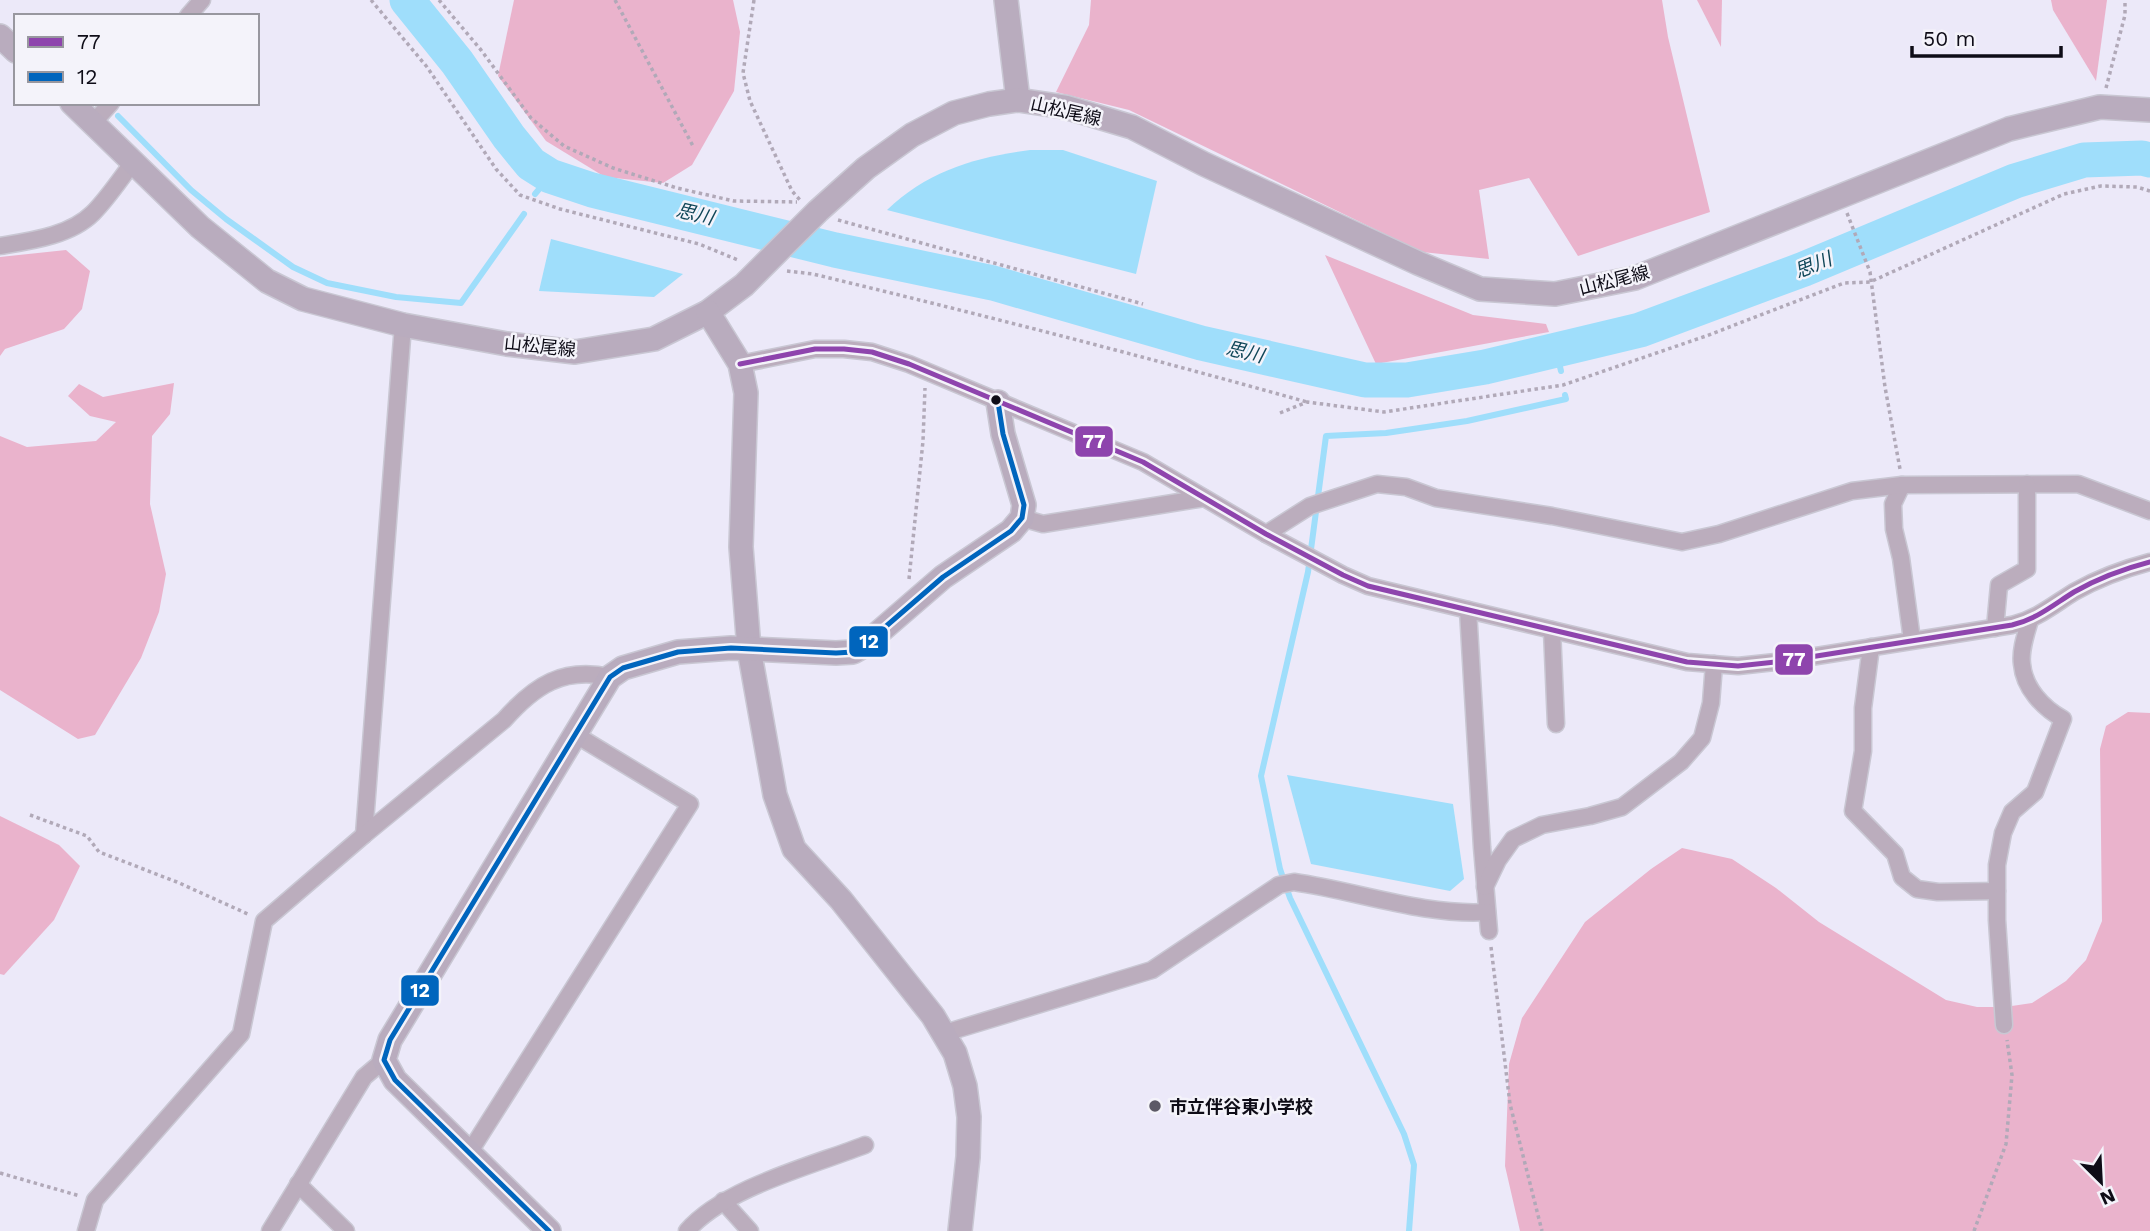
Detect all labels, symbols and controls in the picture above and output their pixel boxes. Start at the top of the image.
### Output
legend [14,14,259,105]
scale bar [1912,14,2061,58]
text: 50 m [1923,26,1975,51]
text: 77 [77,29,101,54]
text: 12 [77,64,97,89]
street label: 山松尾線 [1029,93,1103,129]
water label: 思川 [674,199,718,230]
water label: 思川 [1791,246,1837,283]
street label: 山松尾線 [1577,261,1651,299]
street label: 山松尾線 [503,332,577,360]
water label: 思川 [1224,337,1268,368]
unlabelled marker [989,393,1003,407]
line badge: 77 [1074,425,1114,458]
text: 77 [1082,430,1106,453]
line badge: 12 [848,625,889,658]
text: 12 [859,630,879,653]
line badge: 77 [1774,643,1814,676]
text: 77 [1782,648,1806,671]
line badge: 12 [400,974,440,1007]
text: 12 [410,979,430,1002]
place label: 市立伴谷東小学校 [1169,1096,1313,1117]
marker: 市立伴谷東小学校 [1147,1098,1163,1114]
north arrow [2066,1147,2136,1217]
text: N [2097,1184,2119,1210]

